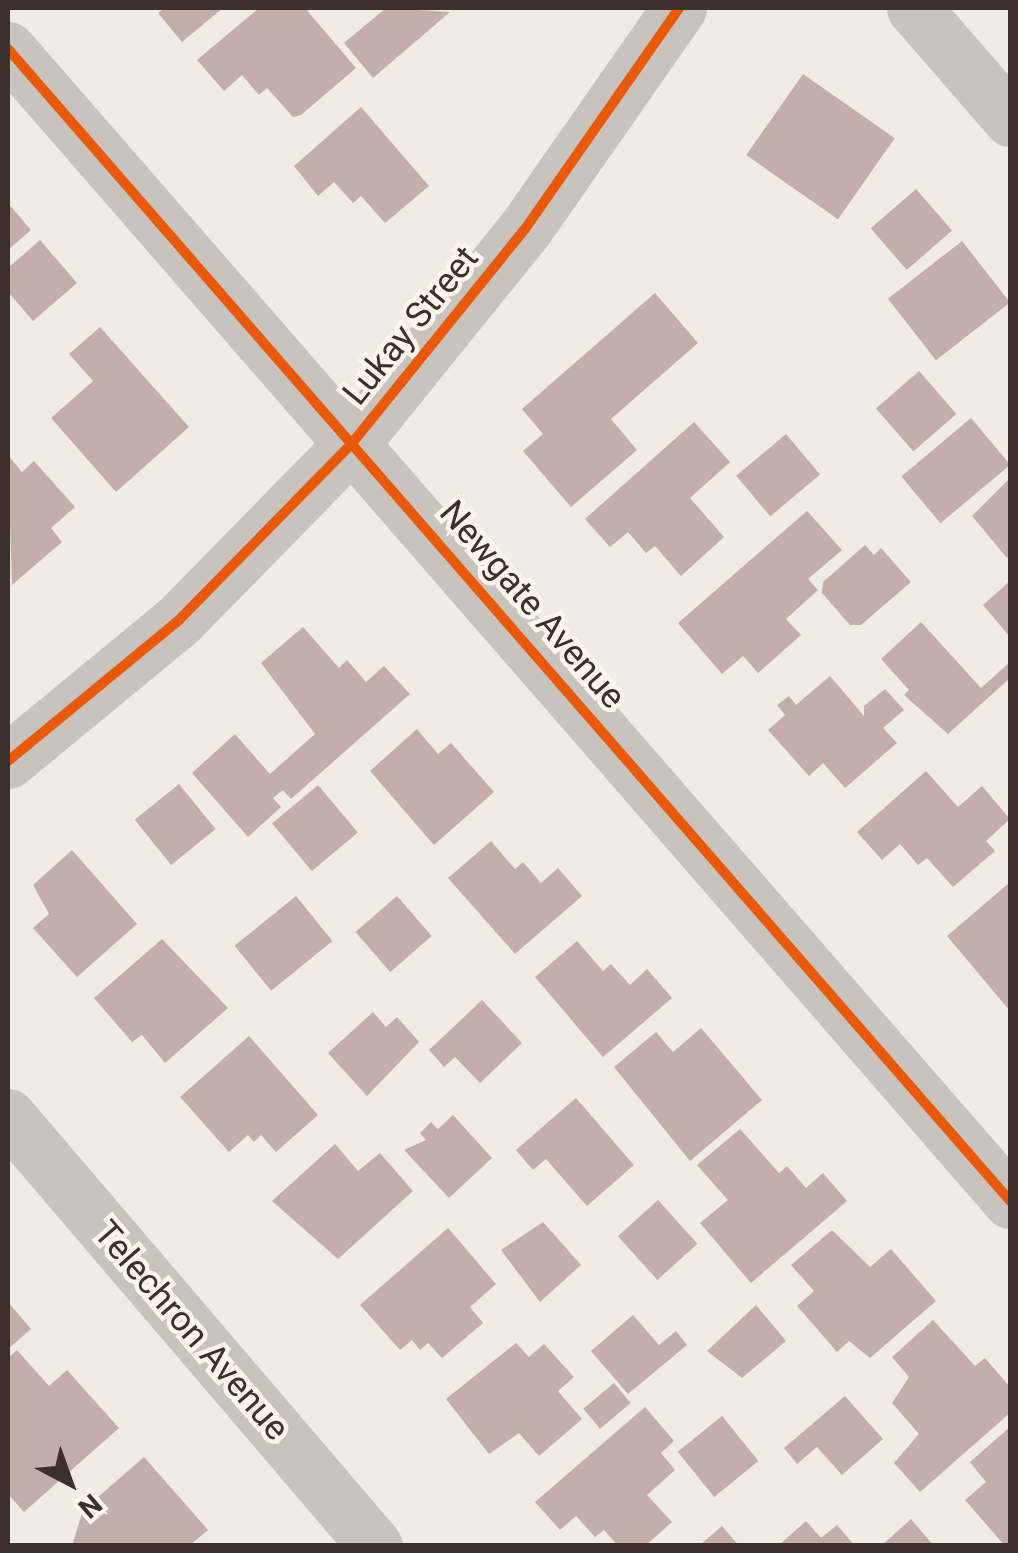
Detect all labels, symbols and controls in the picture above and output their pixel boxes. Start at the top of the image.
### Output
street label: Lukay Street [334,238,488,414]
street label: Newgate Avenue [430,492,634,718]
street label: Telechron Avenue [84,1213,298,1449]
north arrow [20,1433,120,1533]
text: N [72,1487,108,1525]

